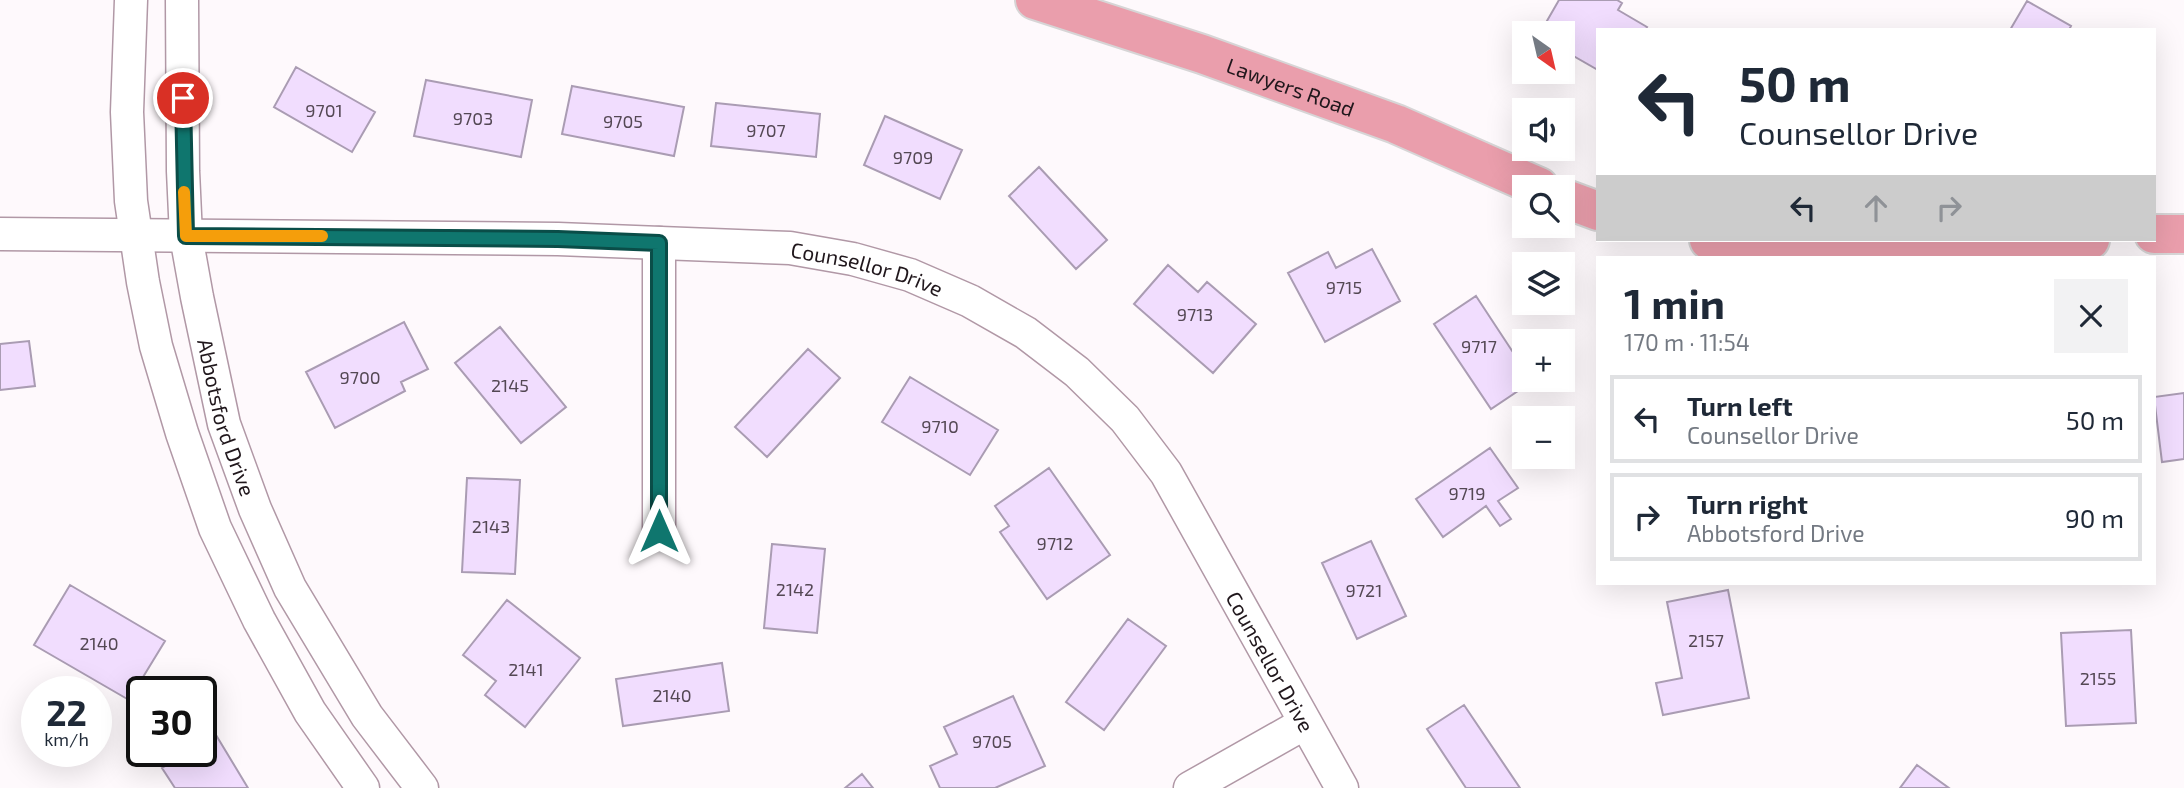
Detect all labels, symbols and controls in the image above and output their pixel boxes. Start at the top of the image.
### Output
north arrow [1512,21,1575,84]
map controls [1512,21,1575,469]
street label: Lawyers Road [1224,52,1358,121]
text: 50 m [1739,53,1851,112]
icon: left [1624,56,1715,147]
pin [153,68,213,128]
icon: arrive [164,79,202,117]
button: sound [1512,98,1575,161]
house number: 9701 [305,99,343,121]
house number: 9703 [453,107,493,129]
house number: 9705 [603,110,643,132]
text: Counsellor Drive [1739,113,1978,151]
house number: 9707 [746,119,786,141]
house number: 9709 [893,146,933,168]
button: search [1512,175,1575,238]
icon: left [1784,189,1822,227]
icon: ahead [1857,189,1895,227]
icon: right [1930,189,1968,227]
street label: Counsellor Drive [789,236,947,300]
button: layers [1512,252,1575,315]
house number: 9715 [1326,276,1362,298]
text: 1 min [1624,277,1725,327]
button: close [2054,279,2128,353]
house number: 9713 [1177,303,1213,325]
text: 170 m · 11:54 [1624,328,1750,356]
button: + [1512,329,1575,392]
house number: 9717 [1461,335,1497,357]
street label: Abbotsford Drive [194,336,262,499]
house number: 9700 [339,366,381,388]
house number: 2145 [491,374,529,396]
text: Turn left [1687,390,1793,421]
icon: left [1628,400,1666,438]
text: 50 m [2066,404,2124,435]
button: − [1512,406,1575,469]
house number: 9710 [921,415,959,437]
text: Counsellor Drive [1687,421,1859,449]
house number: 9719 [1449,482,1485,504]
text: Turn right [1687,488,1808,519]
position arrow [622,494,696,568]
icon: right [1628,498,1666,536]
text: 90 m [2065,502,2124,533]
house number: 2143 [472,515,510,537]
text: Abbotsford Drive [1687,519,1865,547]
house number: 9712 [1037,532,1073,554]
house number: 2142 [776,578,814,600]
house number: 9721 [1346,579,1382,601]
street label: Counsellor Drive [1222,587,1320,736]
house number: 2157 [1688,629,1724,651]
house number: 2140 [79,632,119,654]
house number: 2141 [508,658,544,680]
house number: 2155 [2080,667,2116,689]
speed limit sign: 30 [126,676,217,767]
house number: 2140 [652,684,692,706]
text: 22 [46,691,87,733]
text: km/h [44,728,89,750]
house number: 9705 [972,730,1012,752]

